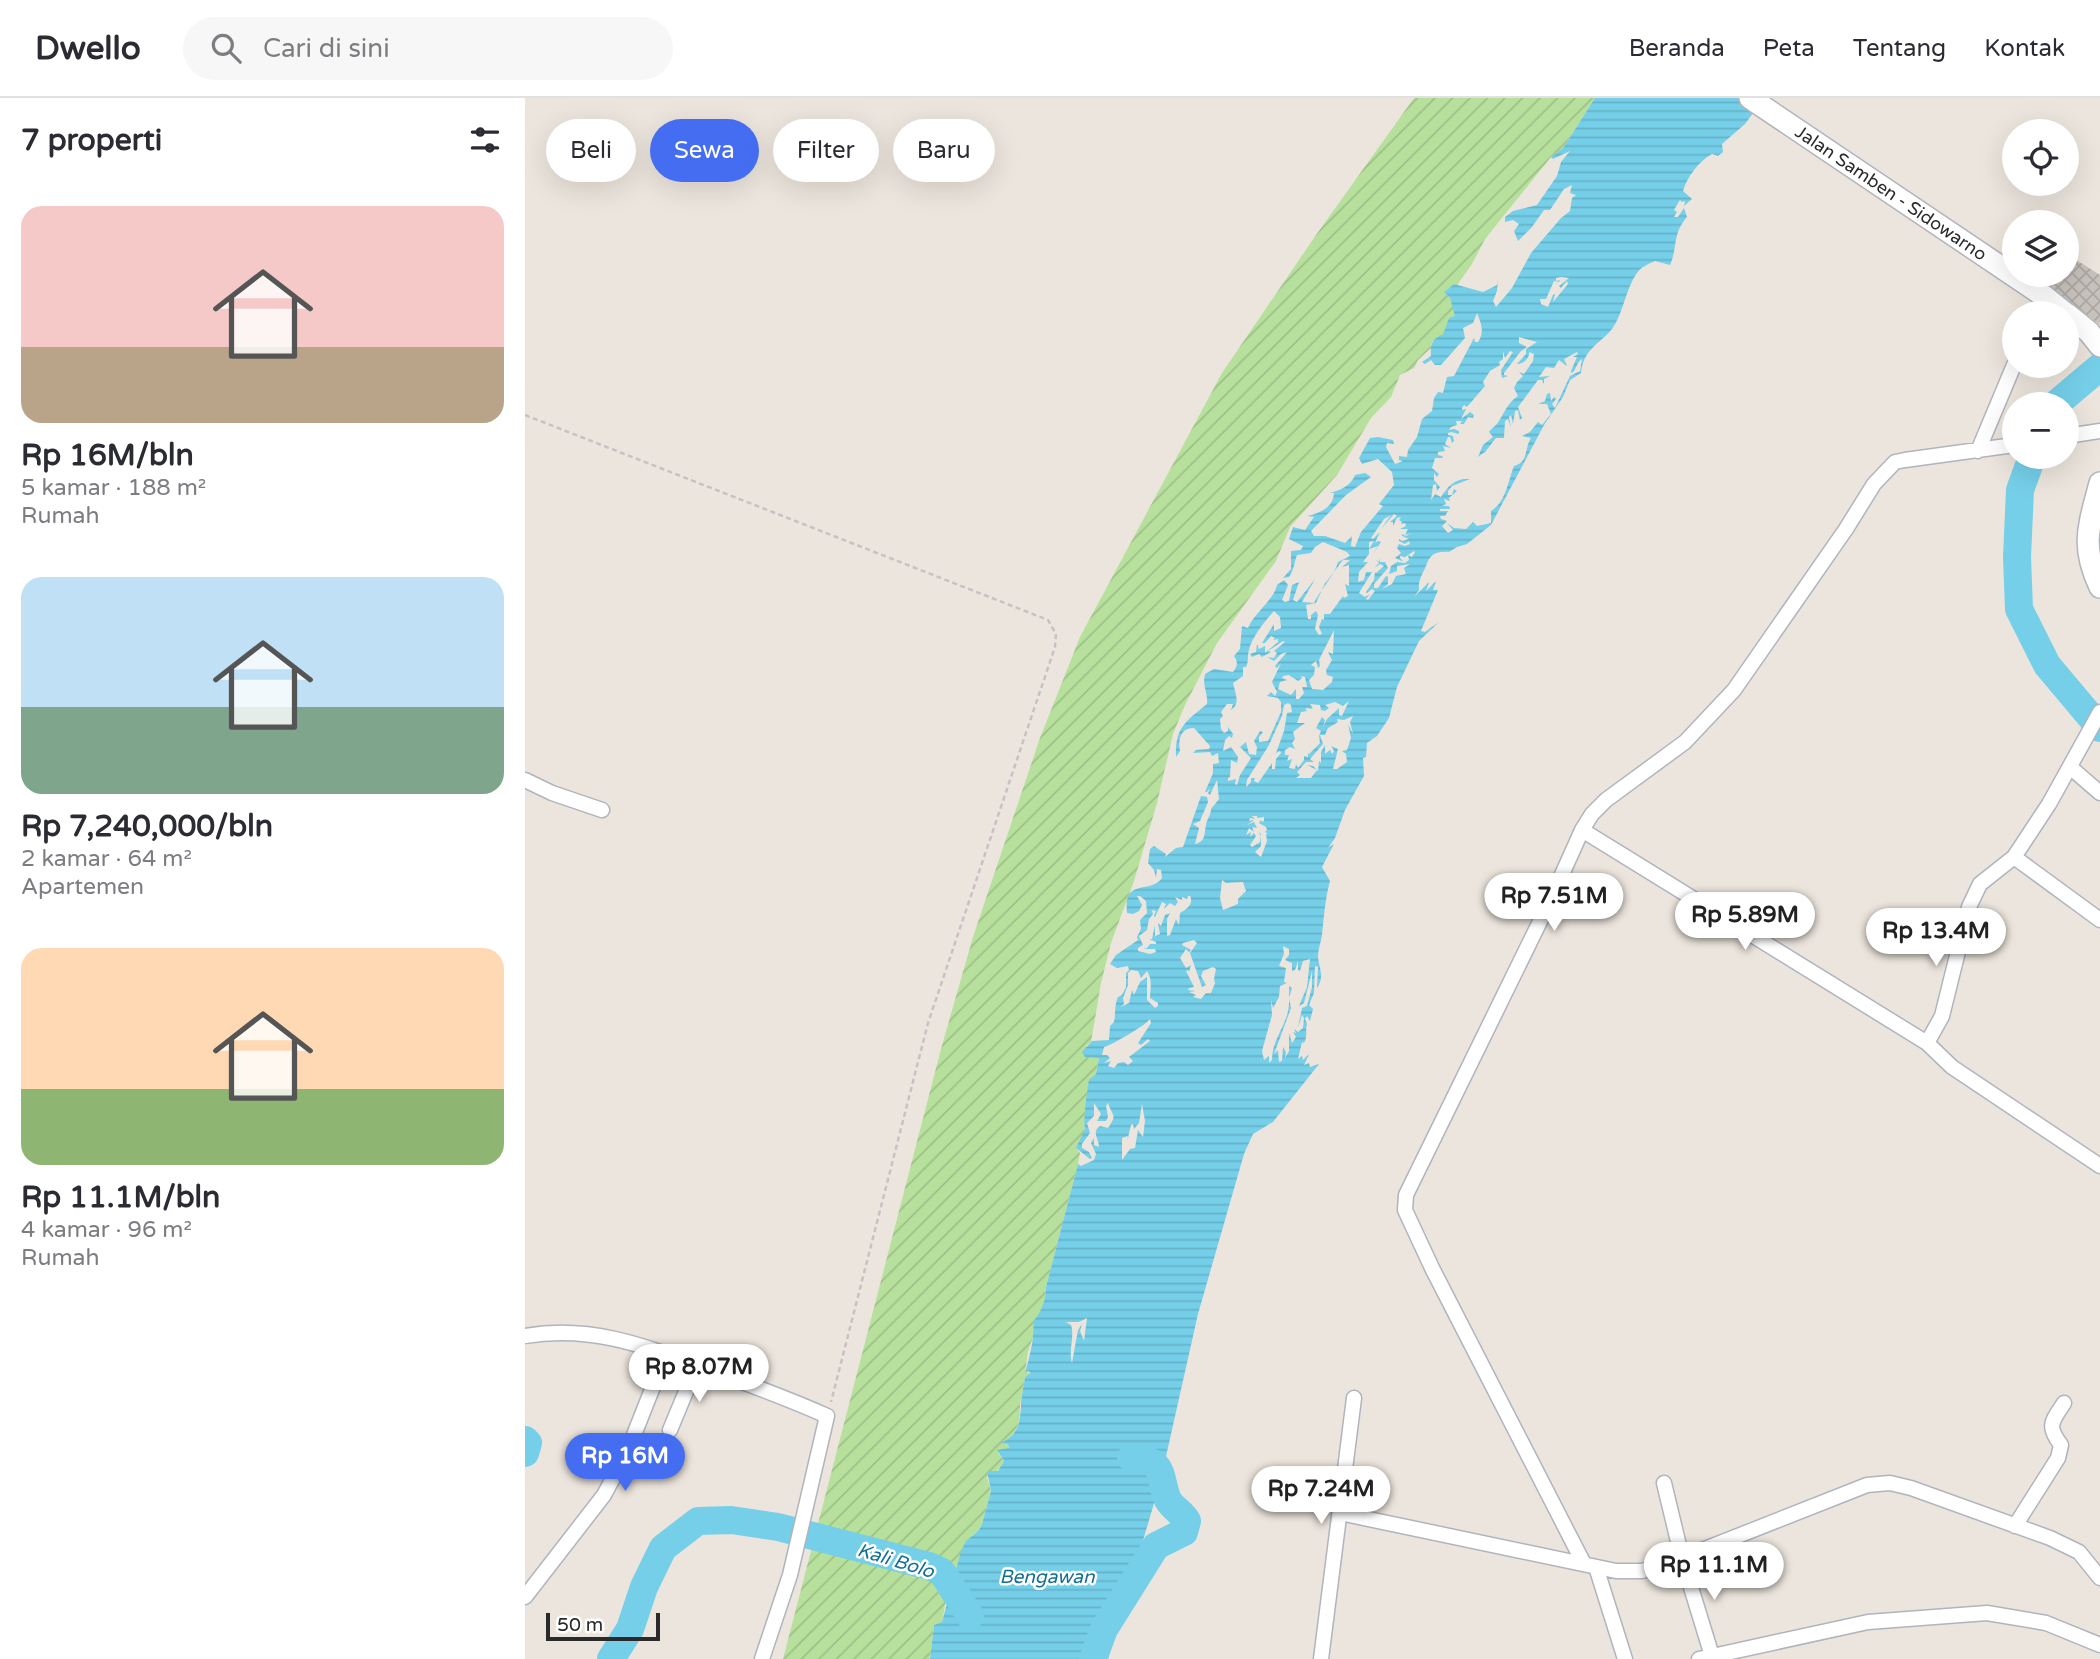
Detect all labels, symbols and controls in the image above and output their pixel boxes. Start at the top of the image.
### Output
search box [183,17,673,80]
text: Dwello [35,29,141,68]
icon: search [207,29,245,67]
text: Cari di sini [263,33,390,64]
text: Beranda [1629,34,1725,63]
text: Peta [1763,34,1815,63]
text: Tentang [1853,34,1946,63]
text: Kontak [1984,34,2065,63]
chip: Beli [546,119,636,182]
chip: Sewa [650,119,759,182]
chip: Filter [773,119,879,182]
chip: Baru [893,119,995,182]
map controls [2002,119,2079,469]
button: locate [2002,119,2079,196]
icon: filters [466,121,504,159]
street label: Jalan Samben - Sidowarno [1791,121,1991,265]
text: 7 properti [21,122,162,159]
button: layers [2002,210,2079,287]
icon: home [200,251,326,377]
button: + [2002,301,2079,378]
button: − [2002,392,2079,469]
text: Rp 16M/bln [21,437,194,474]
text: 5 kamar · 188 m² [21,474,206,502]
text: Rumah [21,502,99,530]
icon: home [200,622,326,748]
text: Rp 7,240,000/bln [21,808,273,845]
text: 2 kamar · 64 m² [21,845,192,873]
text: Apartemen [21,873,144,901]
pin: Rp 7.51M [1482,874,1626,933]
text: Rp 7.51M [1500,882,1608,910]
pin: Rp 5.89M [1673,892,1817,952]
text: Rp 5.89M [1691,901,1799,929]
pin: Rp 13.4M [1864,908,2008,968]
text: Rp 13.4M [1882,917,1990,945]
icon: home [200,993,326,1119]
text: Rp 11.1M/bln [21,1179,220,1216]
text: 4 kamar · 96 m² [21,1216,192,1244]
text: Rumah [21,1244,99,1272]
pin: Rp 8.07M [627,1344,771,1404]
text: Rp 8.07M [645,1353,753,1381]
pin: Rp 16M [568,1434,682,1493]
text: Rp 16M [581,1442,669,1470]
pin: Rp 7.24M [1249,1466,1393,1526]
text: Rp 7.24M [1267,1475,1375,1503]
water label: Kali Bolo [855,1539,938,1583]
pin: Rp 11.1M [1642,1542,1786,1602]
text: Rp 11.1M [1660,1551,1768,1579]
water label: Bengawan [999,1566,1095,1588]
scale bar [546,1610,660,1642]
text: 50 m [557,1614,603,1636]

